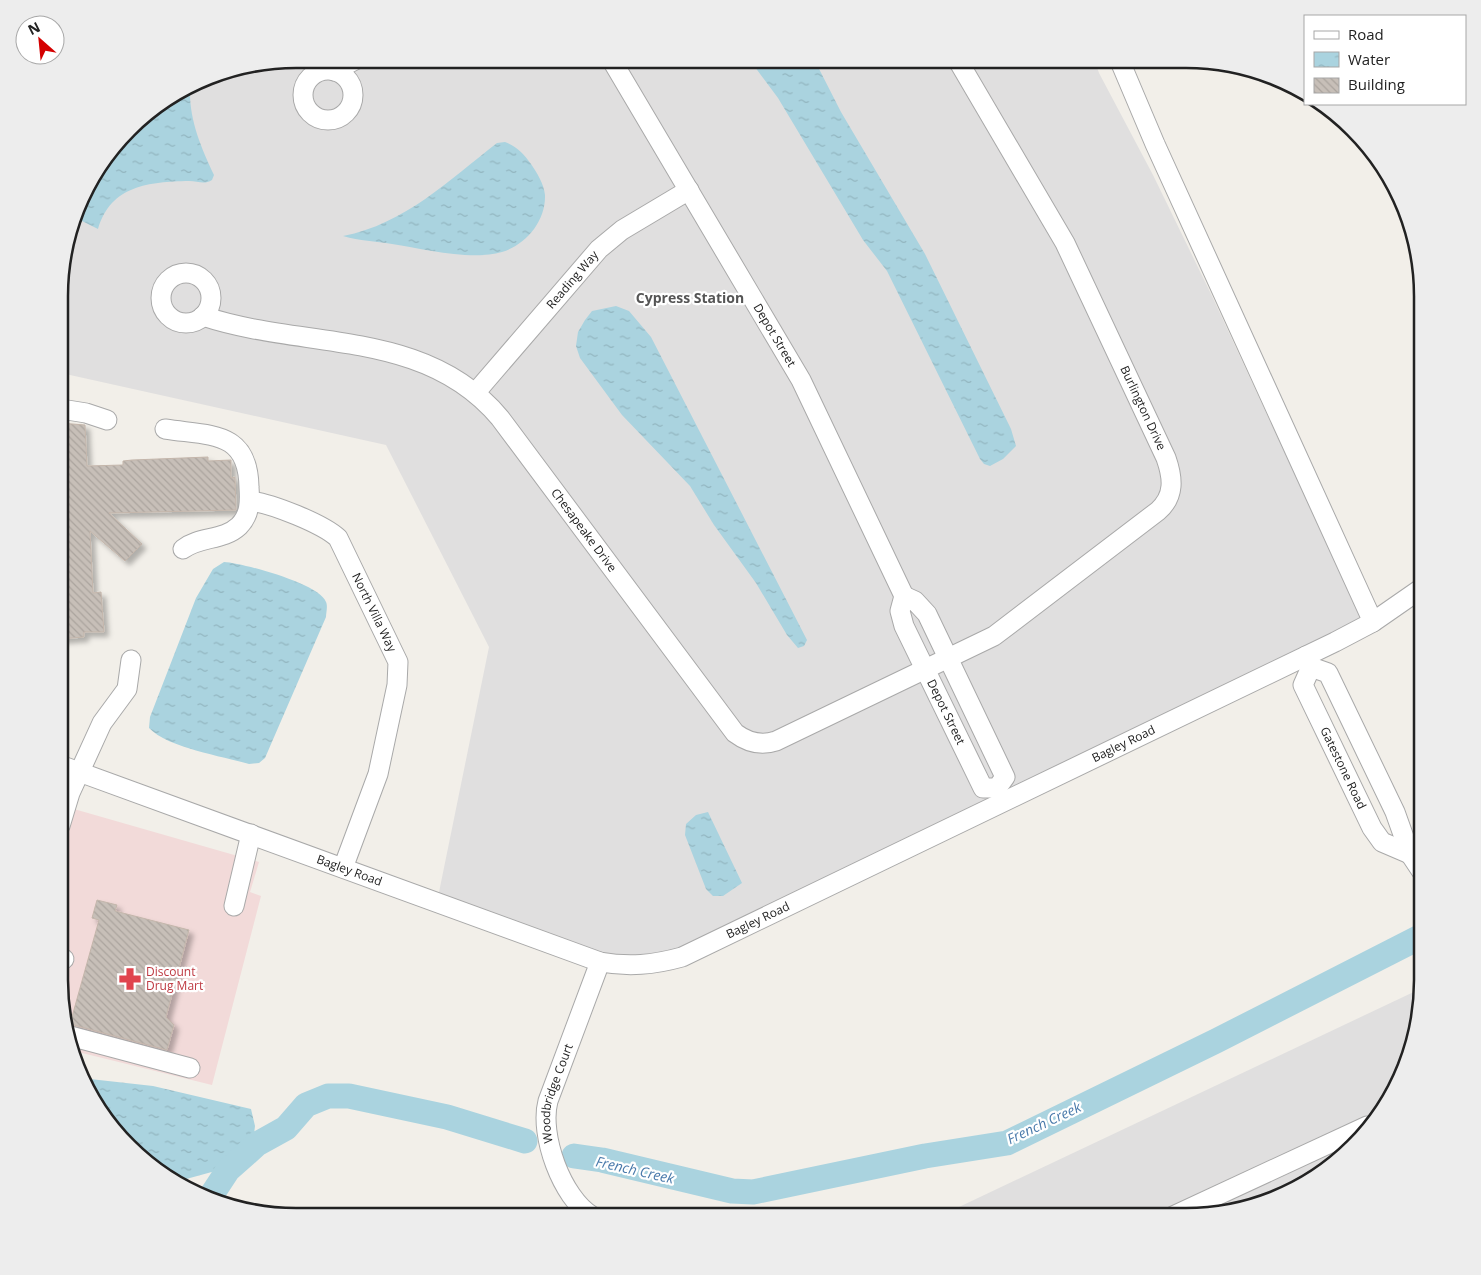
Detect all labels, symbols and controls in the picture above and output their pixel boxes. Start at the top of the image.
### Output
north arrow [15,15,65,65]
legend [1304,15,1466,105]
text: N [24,17,43,39]
text: Road [1348,24,1384,44]
text: Water [1348,49,1390,69]
text: Building [1348,74,1405,94]
street label: Reading Way [542,246,603,312]
district label: Cypress Station [636,288,744,307]
street label: Depot Street [750,300,800,370]
street label: Burlington Drive [1116,363,1171,453]
street label: Chesapeake Drive [547,485,621,575]
street label: North Villa Way [348,570,401,655]
street label: Depot Street [923,676,970,747]
street label: Bagley Road [1089,721,1158,766]
street label: Gatestone Road [1316,724,1371,812]
street label: Bagley Road [314,850,385,890]
street label: Bagley Road [723,897,792,942]
place label: Discount Drug Mart [146,963,203,994]
pharmacy icon: Discount Drug Mart [117,966,143,992]
street label: Woodbridge Court [537,1041,577,1145]
water label: French Creek [1004,1097,1085,1148]
water label: French Creek [594,1151,677,1188]

